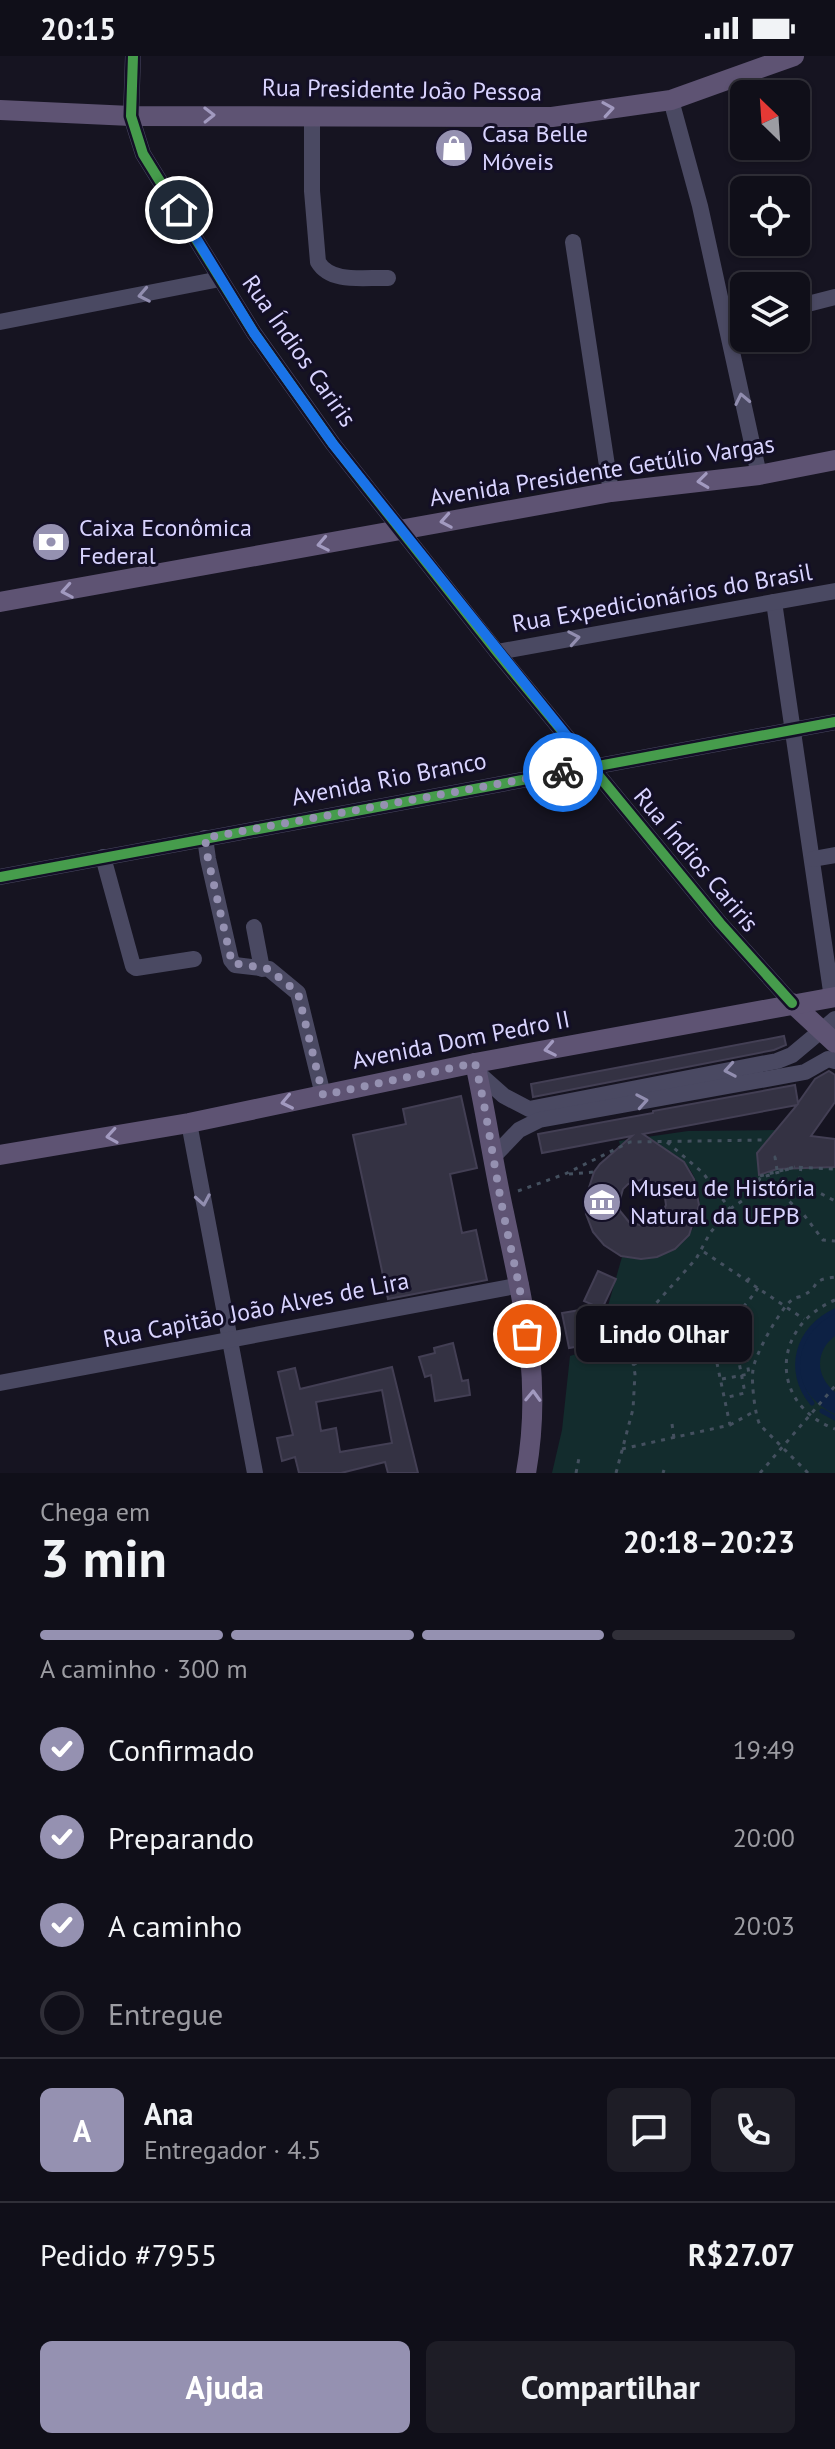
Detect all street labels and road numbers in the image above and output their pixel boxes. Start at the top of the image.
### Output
street label: Rua Presidente João Pessoa [262,72,542,107]
street label: Rua Índios Cariris [235,269,363,433]
street label: Avenida Presidente Getúlio Vargas [427,428,777,513]
street label: Rua Expedicionários do Brasil [510,556,814,639]
street label: Avenida Rio Branco [289,744,489,813]
street label: Rua Índios Cariris [627,781,766,938]
street label: Avenida Dom Pedro II [349,1003,572,1076]
street label: Rua Capitão João Alves de Lira [100,1265,411,1354]

